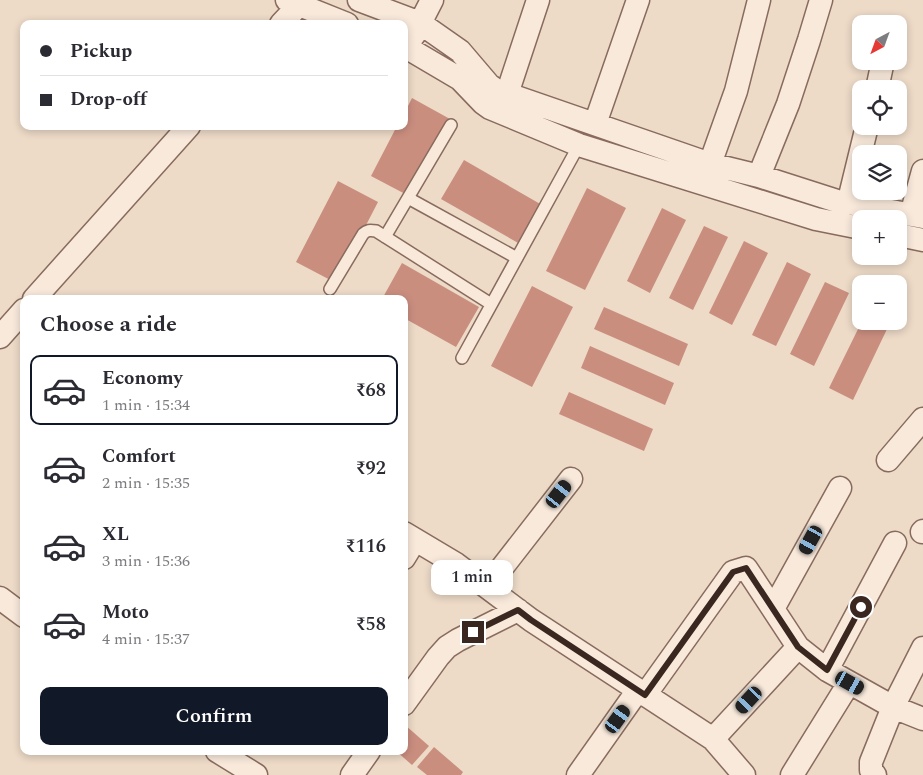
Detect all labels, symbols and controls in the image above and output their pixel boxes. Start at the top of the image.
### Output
north arrow [852,15,908,70]
map controls [852,15,907,330]
text: Pickup [70,37,132,66]
button: locate [852,80,907,135]
text: Drop-off [70,85,147,114]
button: layers [852,145,907,200]
button: + [852,210,907,265]
button: − [852,275,907,330]
text: Choose a ride [40,308,177,341]
text: Economy [102,364,183,393]
icon: car [42,368,87,413]
text: ₹68 [355,376,386,405]
text: 1 min · 15:34 [102,393,190,417]
text: Comfort [102,442,176,471]
icon: car [42,446,87,491]
text: ₹92 [355,454,386,483]
text: 2 min · 15:35 [102,471,190,495]
car [543,478,574,510]
text: XL [102,520,129,549]
car [797,523,824,557]
icon: car [42,524,87,569]
text: ₹116 [345,532,386,561]
text: 3 min · 15:36 [102,549,190,573]
callout: 1 min [432,560,514,594]
text: 1 min [451,565,493,589]
route start [850,596,872,618]
text: Moto [102,598,149,627]
icon: car [42,602,87,647]
text: ₹58 [355,610,386,639]
route end [462,621,484,643]
text: 4 min · 15:37 [102,627,190,651]
car [833,669,866,697]
car [733,684,764,716]
button: Confirm [40,687,388,745]
car [603,702,632,736]

